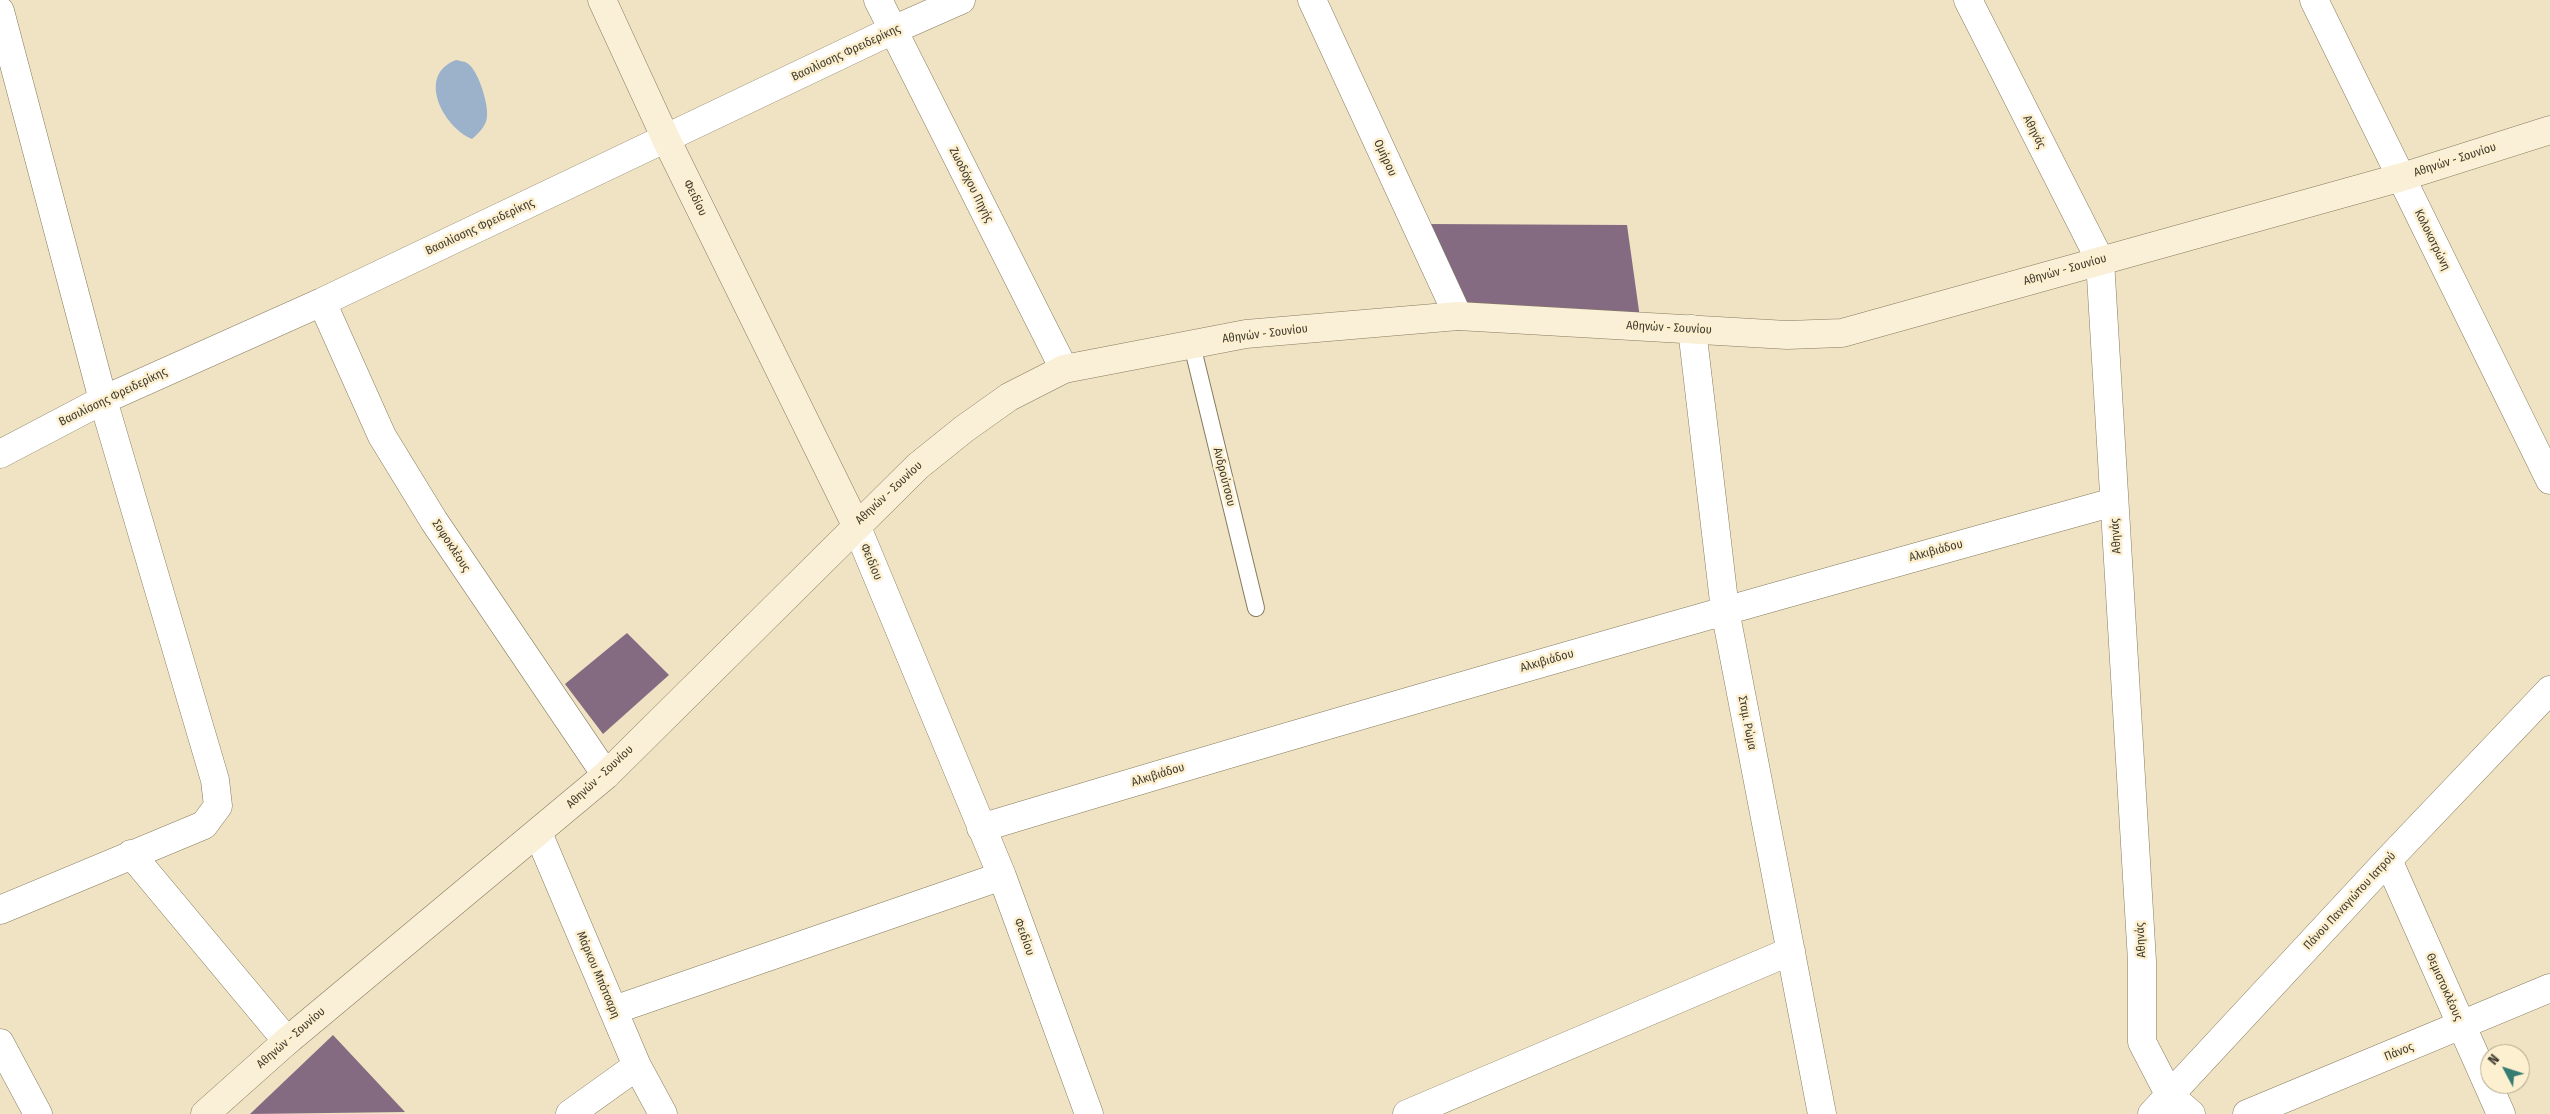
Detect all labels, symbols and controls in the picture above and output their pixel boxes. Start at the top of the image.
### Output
street label: Βασιλίσσης Φρειδερίκης [789,21,903,85]
street label: Αθηνάς [2020,113,2048,151]
street label: Ομήρου [1370,137,1400,179]
street label: Αθηνών - Σουνίου [2412,140,2498,180]
street label: Ζωοδόχου Πηγής [946,145,996,225]
street label: Φειδίου [680,178,710,218]
street label: Βασιλίσσης Φρειδερίκης [423,195,537,259]
street label: Κολοκοτρώνη [2411,207,2453,273]
street label: Αθηνών - Σουνίου [2022,251,2108,289]
street label: Αθηνών - Σουνίου [1626,319,1712,337]
street label: Αθηνών - Σουνίου [1221,322,1309,346]
street label: Βασιλίσσης Φρειδερίκης [57,365,169,429]
street label: Ανδρούτσου [1210,446,1238,508]
street label: Αθηνών - Σουνίου [853,458,925,528]
street label: Σοφοκλέους [429,517,473,575]
street label: Αθηνάς [2108,518,2124,554]
street label: Αλκιβιάδου [1908,537,1964,565]
street label: Φειδίου [857,542,885,582]
street label: Αλκιβιάδου [1519,647,1575,675]
street label: Σταμ. Ρώμα [1735,695,1759,751]
street label: Αθηνών - Σουνίου [564,742,636,812]
street label: Αλκιβιάδου [1130,760,1186,790]
street label: Πάνου Παναγιώτου Ιατρού [2301,849,2399,953]
street label: Φειδίου [1011,916,1037,958]
street label: Αθηνάς [2133,922,2149,958]
street label: Μάρκου Μπότσαρη [573,929,623,1021]
street label: Θεμιστοκλέους [2423,951,2465,1023]
street label: Αθηνών - Σουνίου [254,1004,328,1072]
street label: Πάνος [2382,1040,2416,1064]
north arrow [2480,1044,2530,1094]
text: N [2485,1051,2503,1068]

